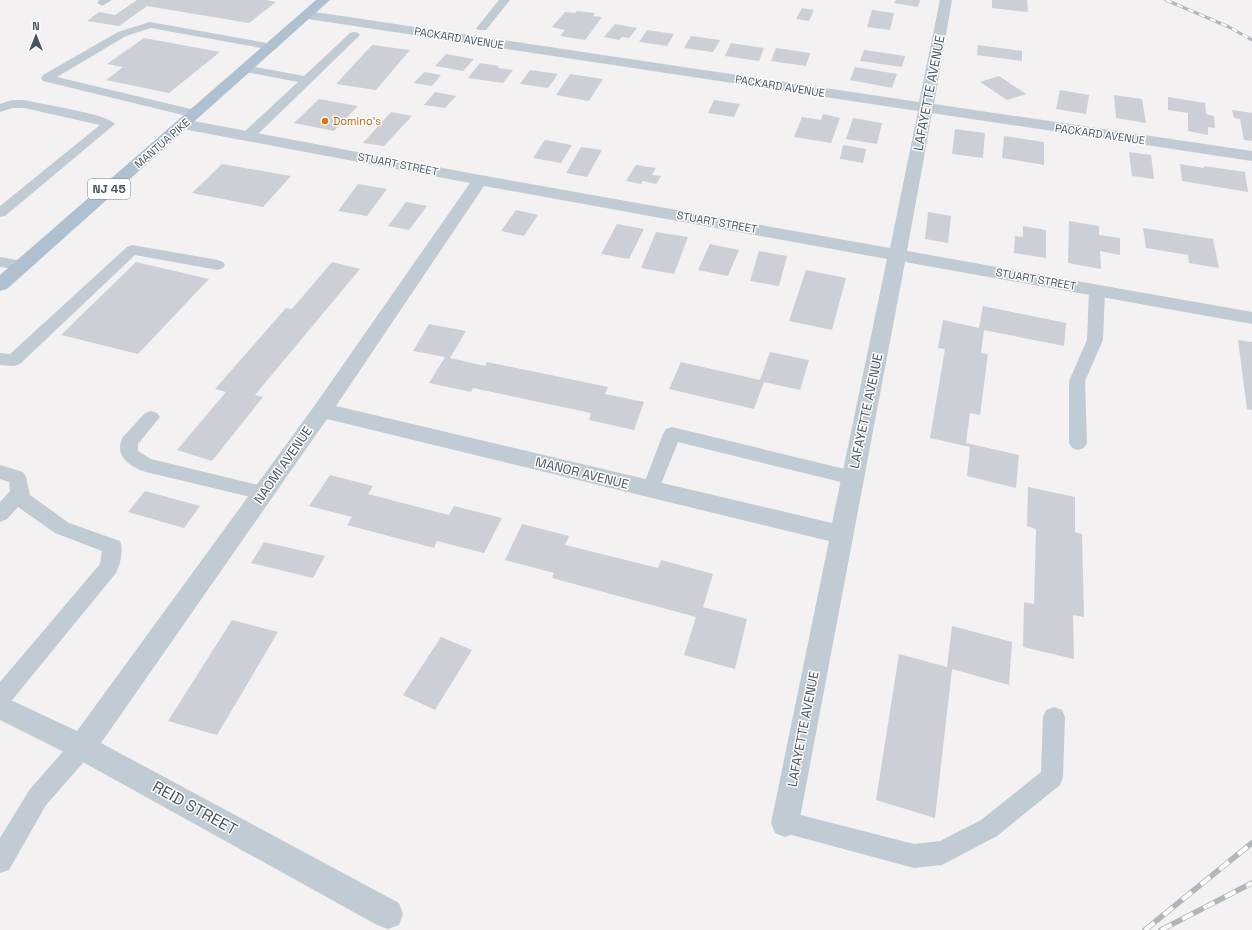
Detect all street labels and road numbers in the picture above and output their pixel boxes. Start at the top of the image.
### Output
street label: PACKARD AVENUE [413,24,505,52]
street label: LAFAYETTE AVENUE [909,34,949,152]
street label: PACKARD AVENUE [734,72,826,100]
street label: MANTUA PIKE [131,115,193,171]
street label: PACKARD AVENUE [1054,121,1146,147]
street label: STUART STREET [357,149,440,179]
road number: NJ 45 [88,179,130,199]
street label: STUART STREET [676,208,759,236]
street label: STUART STREET [995,265,1078,293]
street label: LAFAYETTE AVENUE [845,352,887,470]
street label: NAOMI AVENUE [250,423,316,507]
street label: MANOR AVENUE [534,453,630,493]
street label: LAFAYETTE AVENUE [783,670,823,788]
street label: REID STREET [149,776,241,840]

